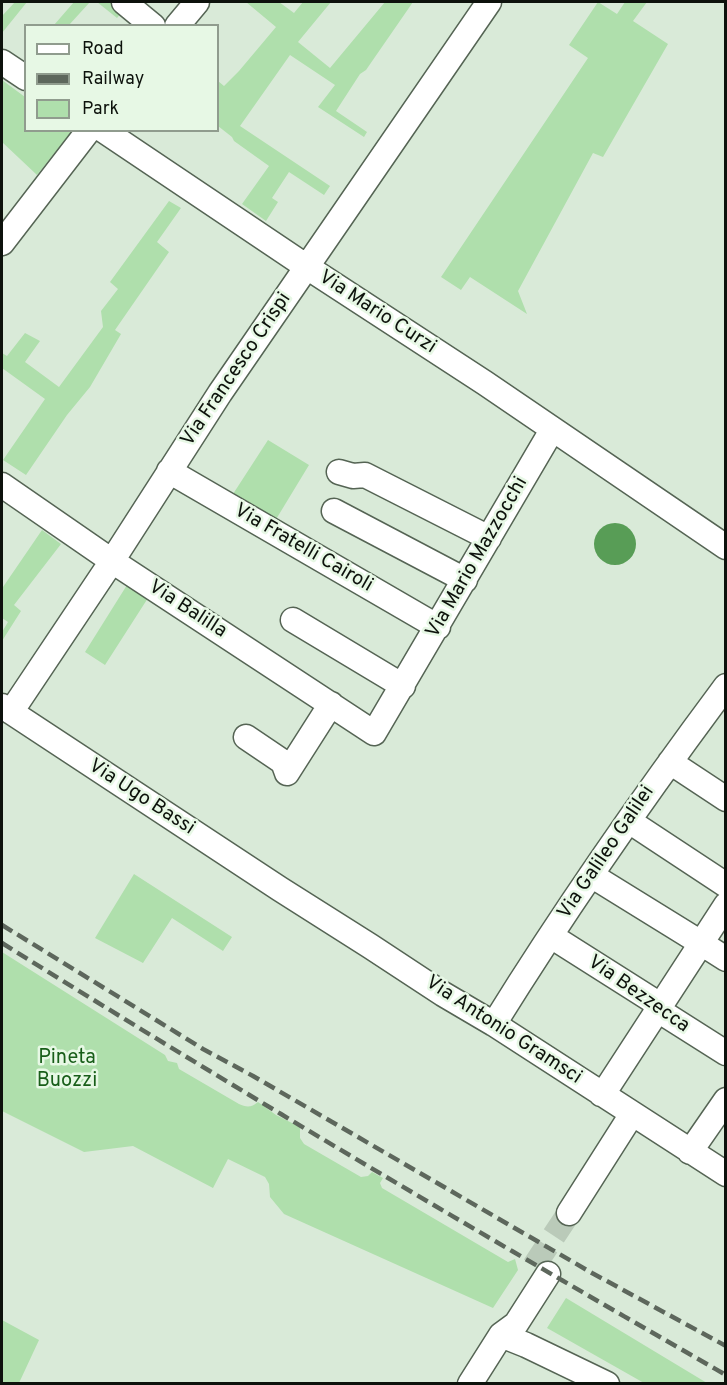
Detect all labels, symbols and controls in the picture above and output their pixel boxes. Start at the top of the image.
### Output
legend [24,24,219,132]
text: Road [82,38,124,61]
text: Railway [82,68,144,91]
text: Park [82,98,119,121]
street label: Via Mario Curzi [314,266,440,360]
street label: Via Francesco Crispi [177,289,297,451]
street label: Via Mario Mazzocchi [422,473,534,643]
street label: Via Fratelli Cairoli [229,500,377,598]
street label: Via Balilla [143,576,231,644]
street label: Via Ugo Bassi [83,755,199,841]
street label: Via Galileo Galilei [553,782,661,924]
street label: Via Bezzecca [582,951,694,1039]
street label: Via Antonio Gramsci [420,971,586,1091]
park label: Pineta Buozzi [37,1047,97,1094]

